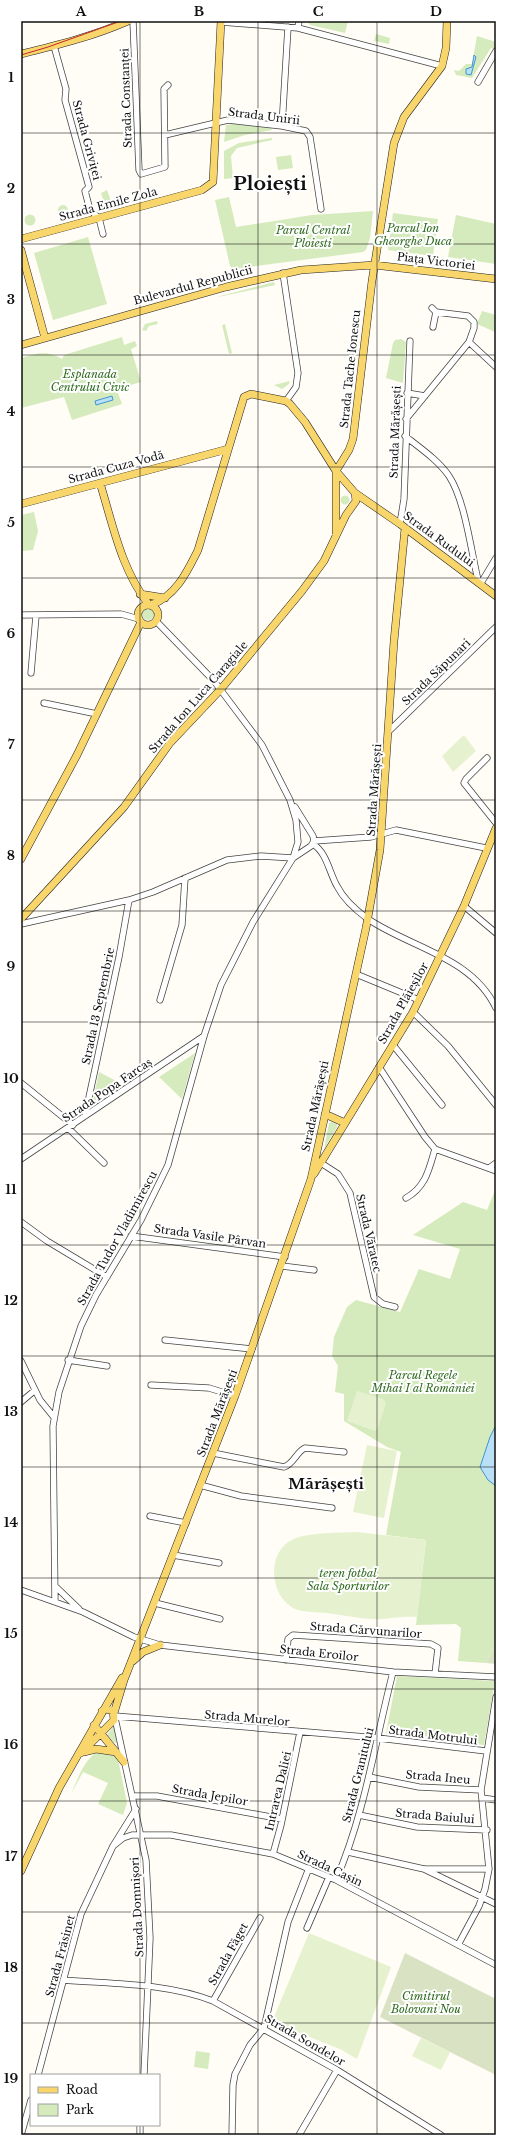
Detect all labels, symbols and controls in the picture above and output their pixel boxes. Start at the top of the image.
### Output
text: A [75,3,87,20]
text: B [194,3,204,20]
text: C [313,3,324,20]
text: D [430,3,442,20]
street label: Strada Constanței [117,48,135,148]
text: 1 [8,69,14,86]
street label: Strada Griviței [70,98,104,182]
street label: Strada Unirii [227,105,301,127]
district label: Ploiești [233,172,307,195]
text: 2 [7,180,15,197]
street label: Strada Emile Zola [57,184,159,224]
park label: Parcul Ion Gheorghe Duca [374,221,452,248]
park label: Parcul Central Ploiesti [275,223,351,250]
street label: Piața Victoriei [396,249,476,273]
street label: Bulevardul Republicii [132,262,254,308]
text: 3 [7,291,15,308]
street label: Strada Tache Ionescu [337,308,363,429]
park label: Esplanada Centrului Civic [51,367,129,394]
street label: Strada Mărășești [386,385,404,479]
text: 4 [7,403,16,420]
street label: Strada Cuza Vodă [67,447,166,487]
street label: Strada Rudului [401,508,478,570]
text: 5 [7,514,15,531]
text: 6 [7,625,16,642]
street label: Strada Săpunari [399,636,473,708]
street label: Strada Ion Luca Caragiale [145,638,251,756]
text: 7 [8,736,15,753]
street label: Strada Mărășești [364,743,384,837]
text: 8 [7,847,15,864]
street label: Strada 13 Septembrie [79,946,117,1066]
text: 9 [7,958,16,975]
street label: Strada Plăieșilor [375,959,432,1046]
street label: Strada Popa Farcaș [59,1055,155,1125]
street label: Strada Mărășești [299,1059,332,1153]
text: 10 [3,1070,19,1087]
street label: Strada Tudor Vladimirescu [74,1168,160,1308]
text: 11 [5,1181,17,1198]
street label: Strada Văratec [353,1192,385,1274]
street label: Strada Vasile Pârvan [153,1221,267,1251]
text: 12 [4,1292,18,1309]
street label: Strada Mărășești [194,1367,240,1459]
park label: Parcul Regele Mihai I al României [371,1368,475,1395]
text: 13 [4,1403,18,1420]
district label: Mărășești [288,1474,364,1493]
text: 14 [4,1514,19,1531]
park label: teren fotbal Sala Sporturilor [307,1566,390,1593]
street label: Strada Cărvunarilor [310,1619,423,1641]
text: 15 [4,1625,18,1642]
street label: Strada Eroilor [279,1642,360,1664]
street label: Strada Murelor [204,1707,291,1729]
street label: Strada Motrului [388,1723,478,1747]
street label: Strada Granitului [339,1726,377,1824]
text: 16 [4,1736,18,1753]
street label: Intrarea Daliei [262,1750,294,1832]
street label: Strada Ineu [405,1767,472,1787]
street label: Strada Jepilor [171,1781,250,1809]
street label: Strada Baiului [395,1806,475,1826]
street label: Strada Cașin [295,1847,365,1889]
text: 17 [5,1848,17,1865]
street label: Strada Domnișori [127,1856,147,1957]
street label: Strada Frăsinet [42,1913,78,1999]
street label: Strada Făget [205,1920,251,1988]
text: 18 [4,1959,18,1976]
park label: Cimitirul Bolovani Nou [390,1989,461,2016]
street label: Strada Sondelor [262,2011,348,2069]
text: 19 [4,2070,18,2087]
legend [30,2074,160,2126]
text: Road [66,2082,98,2097]
text: Park [66,2102,94,2117]

